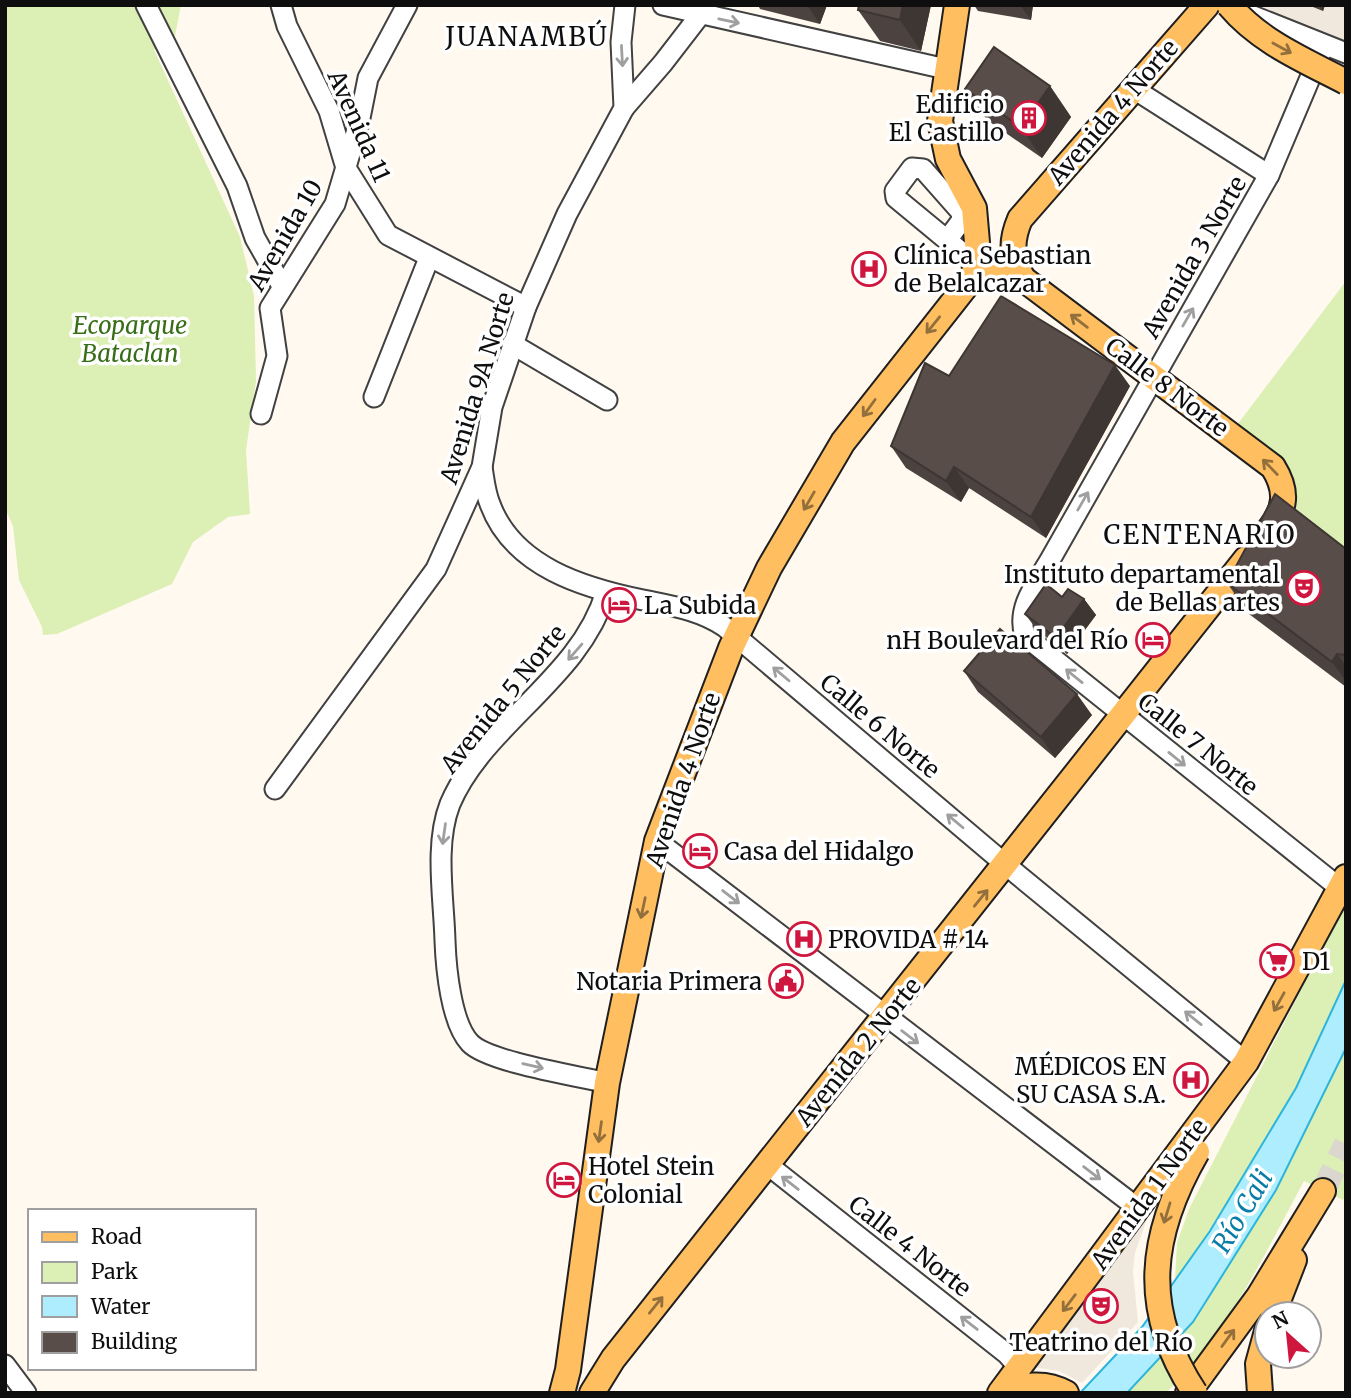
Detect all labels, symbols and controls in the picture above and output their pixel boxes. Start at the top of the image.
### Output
one-way arrow [717,15,740,29]
district label: JUANAMBÚ [444,19,609,53]
street label: Avenida 4 Norte [1041,33,1185,192]
one-way arrow [1271,41,1291,55]
one-way arrow [615,45,628,68]
street label: Avenida 11 [320,64,397,187]
place label: Edificio El Castillo [889,89,1004,148]
building icon: Edificio El Castillo [1010,99,1048,137]
street label: Avenida 3 Norte [1135,170,1253,344]
street label: Avenida 10 [240,174,329,297]
place label: Clínica Sebastian de Belalcazar [894,240,1092,299]
hospital icon: Clínica Sebastian de Belalcazar [850,250,888,288]
street label: Avenida 9A Norte [433,289,521,488]
one-way arrow [1181,307,1195,327]
park label: Ecoparque Bataclan [73,310,187,369]
one-way arrow [1070,314,1089,329]
one-way arrow [926,316,941,334]
street label: Calle 8 Norte [1099,331,1235,443]
one-way arrow [861,398,876,417]
one-way arrow [1262,459,1279,477]
one-way arrow [802,491,816,511]
one-way arrow [1076,491,1090,511]
district label: CENTENARIO [1103,518,1297,551]
place label: Instituto departamental de Bellas artes [1004,559,1280,618]
theatre icon: Instituto departamental de Bellas artes [1285,569,1323,607]
hotel icon: La Subida [600,586,638,624]
place label: La Subida [644,590,756,621]
street label: Avenida 5 Norte [433,618,572,780]
hotel icon: nH Boulevard del Río [1134,621,1172,659]
place label: nH Boulevard del Río [886,625,1128,656]
one-way arrow [567,643,583,661]
one-way arrow [773,666,791,682]
street label: Calle 6 Norte [814,667,946,785]
one-way arrow [1066,668,1084,684]
street label: Calle 7 Norte [1132,686,1264,802]
street label: Avenida 4 Norte [638,688,727,873]
one-way arrow [1168,751,1186,766]
one-way arrow [946,813,964,829]
one-way arrow [438,822,451,845]
hotel icon: Casa del Hidalgo [681,832,719,870]
place label: Casa del Hidalgo [724,836,914,867]
one-way arrow [973,889,989,907]
one-way arrow [721,890,739,905]
one-way arrow [635,896,649,919]
hospital icon: PROVIDA # 14 [785,920,823,958]
place label: PROVIDA # 14 [828,924,989,955]
supermarket icon: D1 [1258,942,1296,980]
place label: D1 [1302,946,1330,977]
public building icon: Notaria Primera [767,962,805,1000]
place label: Notaria Primera [576,966,762,997]
street label: Avenida 2 Norte [788,971,928,1134]
one-way arrow [1272,992,1286,1012]
one-way arrow [1185,1011,1203,1026]
one-way arrow [900,1029,919,1044]
place label: MÉDICOS EN SU CASA S.A. [1015,1050,1166,1110]
one-way arrow [522,1060,544,1073]
hospital icon: MÉDICOS EN SU CASA S.A. [1172,1061,1210,1099]
street label: Avenida 1 Norte [1083,1112,1214,1276]
one-way arrow [593,1120,606,1143]
place label: Hotel Stein Colonial [588,1151,715,1210]
hotel icon: Hotel Stein Colonial [545,1161,583,1199]
water label: Río Cali [1204,1163,1280,1259]
one-way arrow [1083,1166,1101,1181]
one-way arrow [782,1175,800,1190]
street label: Calle 4 Norte [843,1189,977,1303]
one-way arrow [1160,1202,1173,1224]
legend [28,1209,256,1370]
text: Road [91,1223,142,1250]
text: Park [91,1258,138,1285]
theatre icon: Teatrino del Río [1082,1287,1120,1325]
text: Water [90,1293,150,1320]
one-way arrow [1061,1293,1076,1312]
one-way arrow [648,1297,664,1315]
north arrow [1253,1300,1323,1370]
text: N [1268,1306,1292,1334]
one-way arrow [960,1316,978,1331]
place label: Teatrino del Río [1009,1327,1193,1358]
text: Building [91,1328,178,1355]
one-way arrow [1221,1329,1236,1348]

